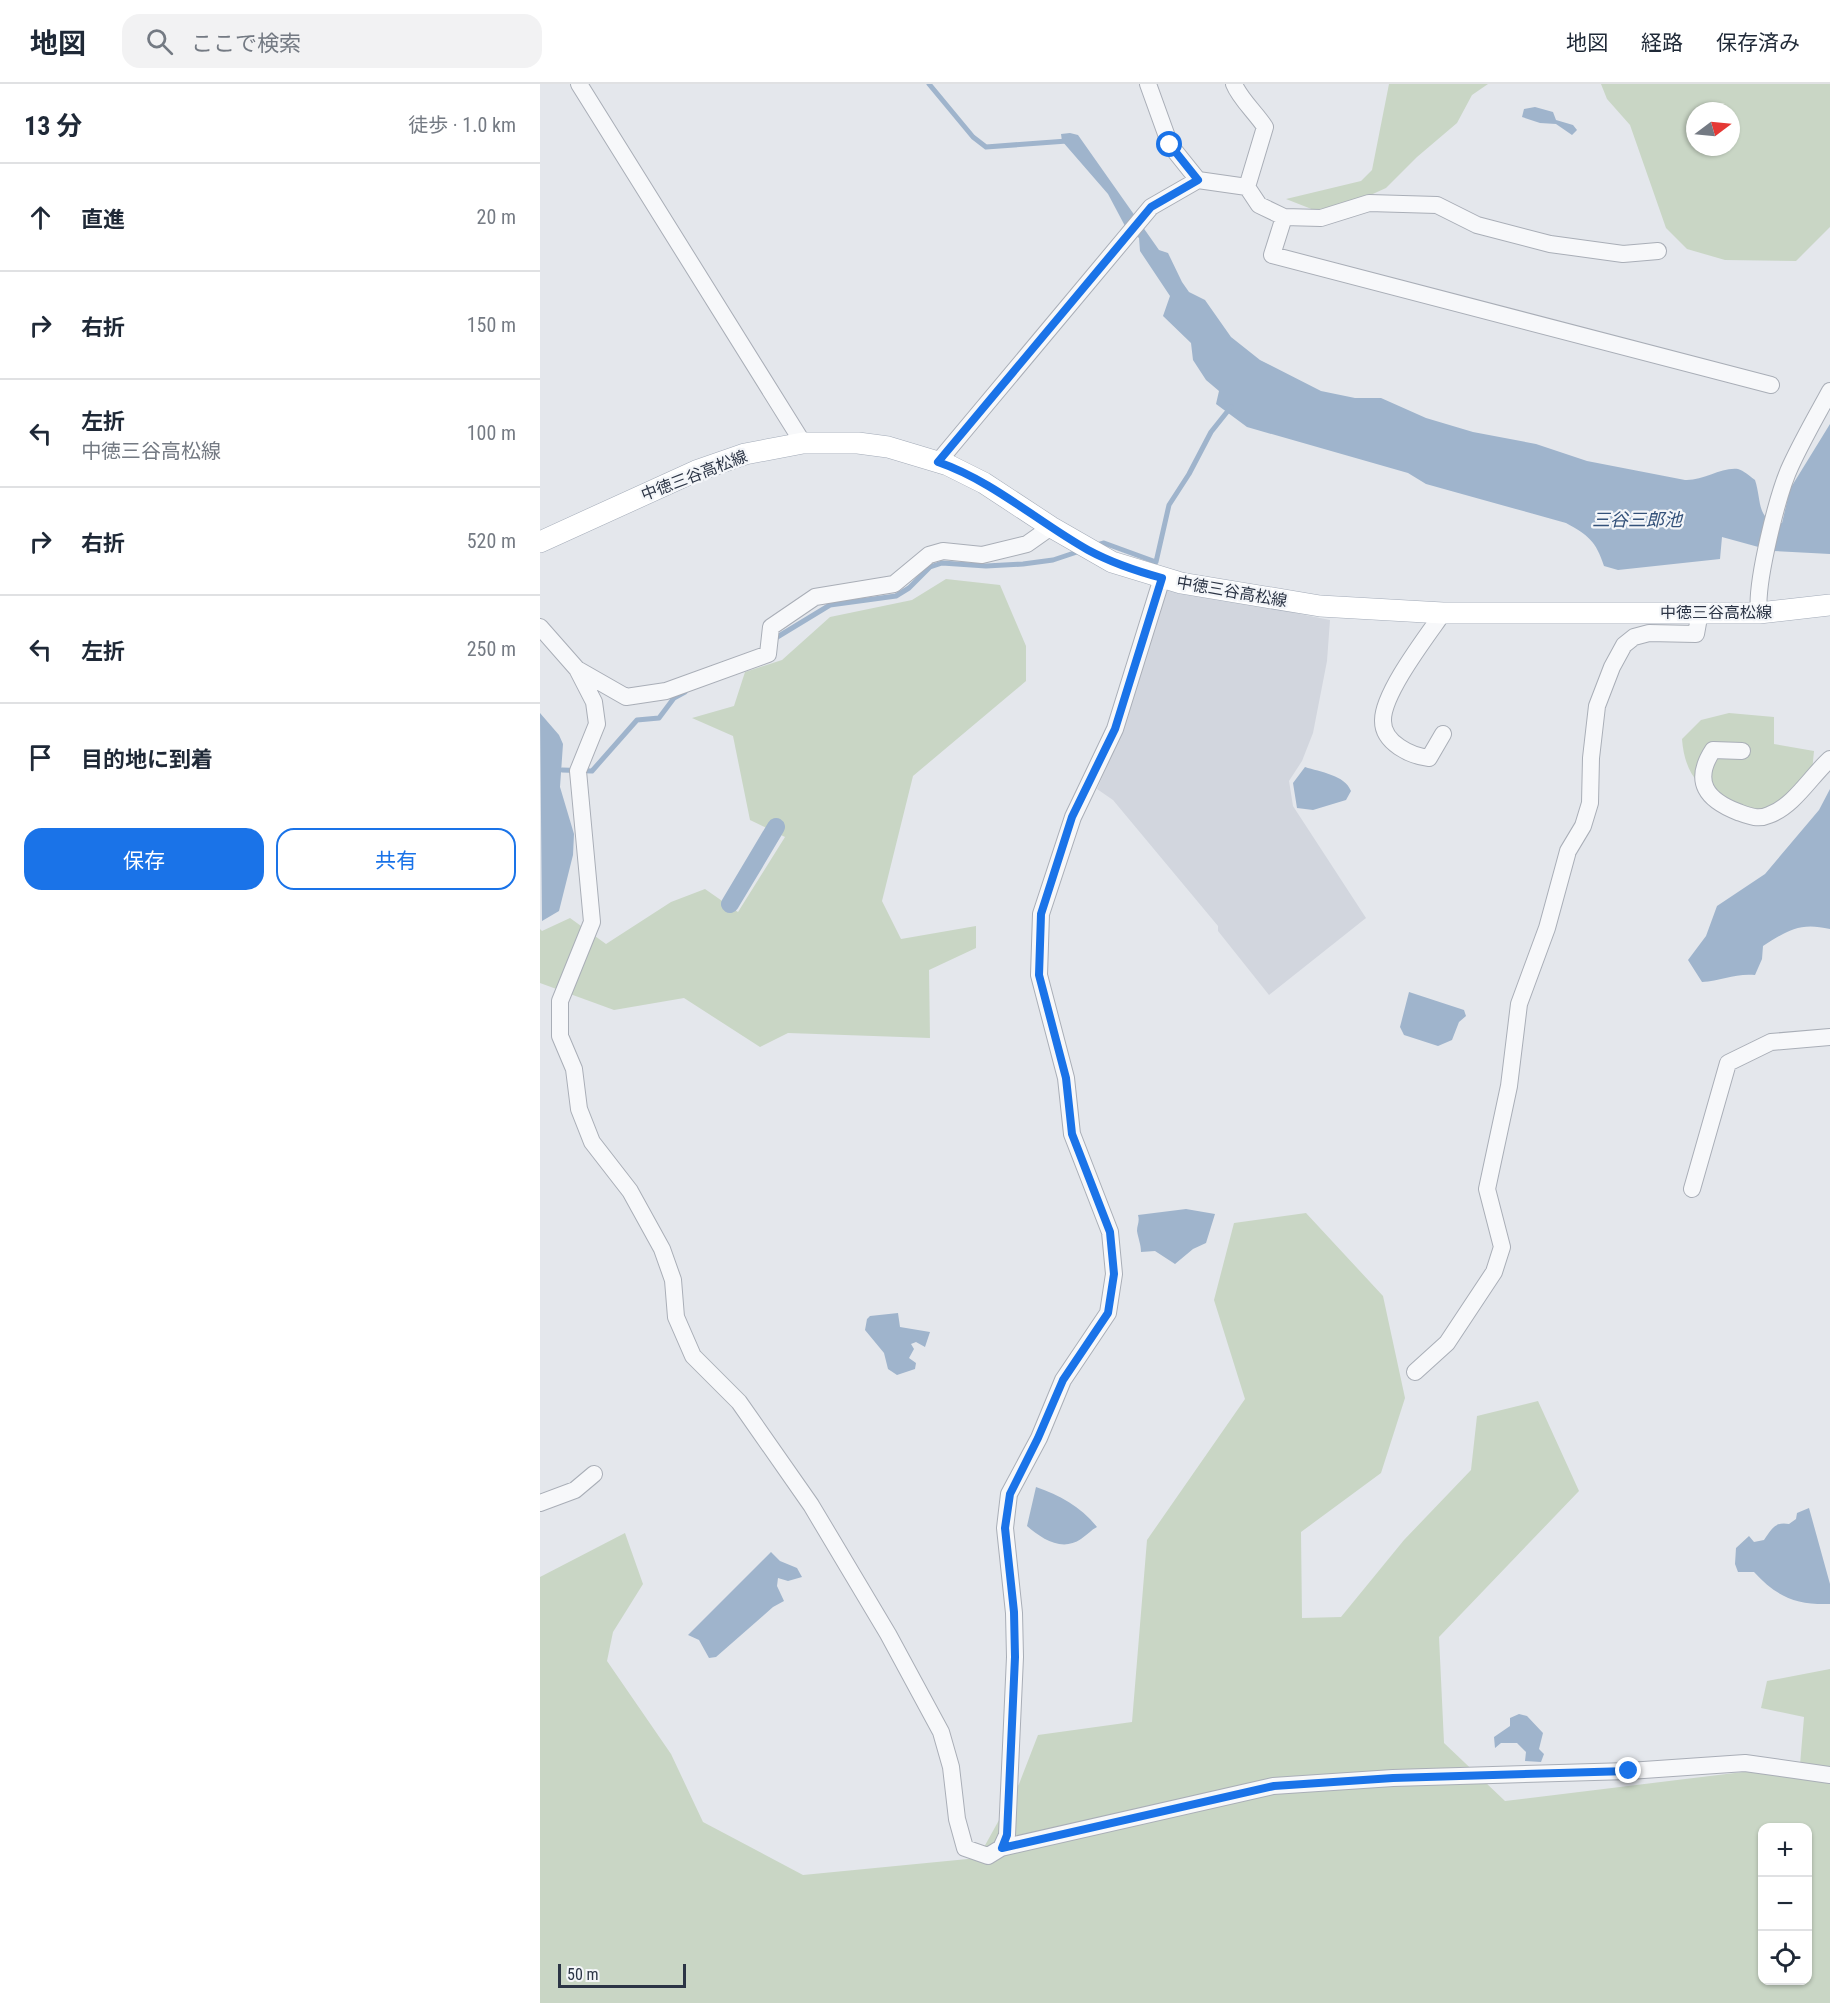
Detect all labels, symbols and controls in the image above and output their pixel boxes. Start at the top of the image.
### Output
search box [122,14,542,68]
icon: search [143,25,176,58]
text: 地図 [30,27,86,60]
text: ここで検索 [191,31,301,56]
text: 地図 [1566,31,1608,55]
text: 経路 [1641,31,1683,55]
text: 保存済み [1716,31,1800,55]
north arrow [1686,102,1740,156]
text: 13 分 [24,111,82,141]
text: 徒歩 · 1.0 km [408,113,516,137]
route start [1156,131,1182,157]
icon: ahead [24,201,57,234]
text: 20 m [477,205,516,229]
text: 直進 [81,207,125,232]
icon: right [24,309,57,342]
text: 150 m [467,313,516,337]
text: 右折 [81,315,125,340]
text: 左折 [81,409,125,434]
icon: left [24,417,57,450]
text: 100 m [467,421,516,445]
text: 中徳三谷高松線 [81,439,221,463]
street label: 中徳三谷高松線 [638,447,750,504]
water label: 三谷三郎池 [1592,509,1684,530]
icon: right [24,525,57,558]
text: 520 m [467,529,516,553]
text: 右折 [81,531,125,556]
street label: 中徳三谷高松線 [1175,572,1289,611]
street label: 中徳三谷高松線 [1660,603,1772,622]
icon: left [24,633,57,666]
text: 250 m [467,637,516,661]
text: 左折 [81,639,125,664]
icon: arrive [24,741,57,774]
text: 目的地に到着 [81,747,213,772]
button: 保存 [24,828,264,890]
button: 共有 [276,828,516,890]
route end [1615,1757,1641,1783]
map controls [1758,1823,1812,1985]
button: + [1758,1823,1812,1877]
button: − [1758,1877,1812,1931]
button: locate [1758,1931,1812,1985]
scale bar [558,1961,686,1988]
text: 50 m [567,1965,599,1984]

